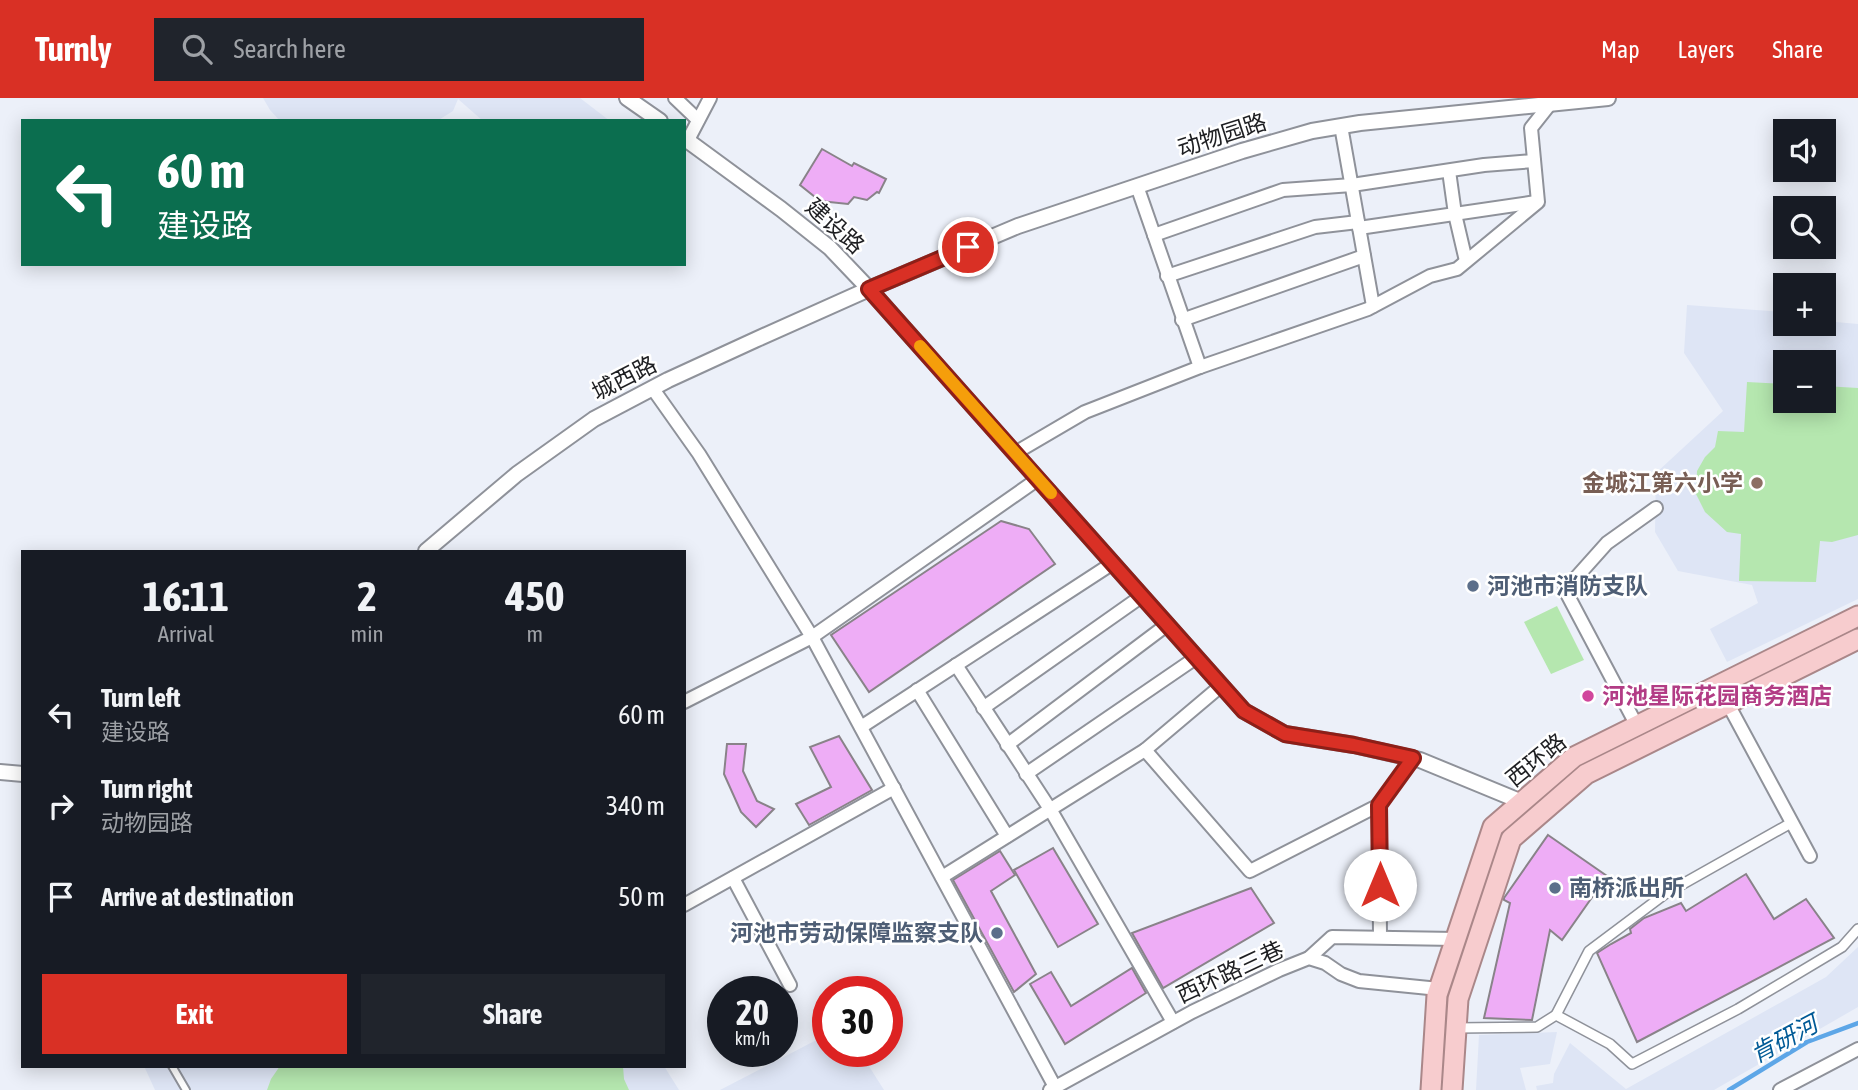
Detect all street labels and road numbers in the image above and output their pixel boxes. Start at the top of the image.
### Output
street label: 动物园路 [1174,108,1270,162]
street label: 建设路 [801,193,869,259]
street label: 城西路 [587,351,661,405]
street label: 西环路 [1501,728,1571,792]
street label: 西环路三巷 [1172,936,1288,1008]

